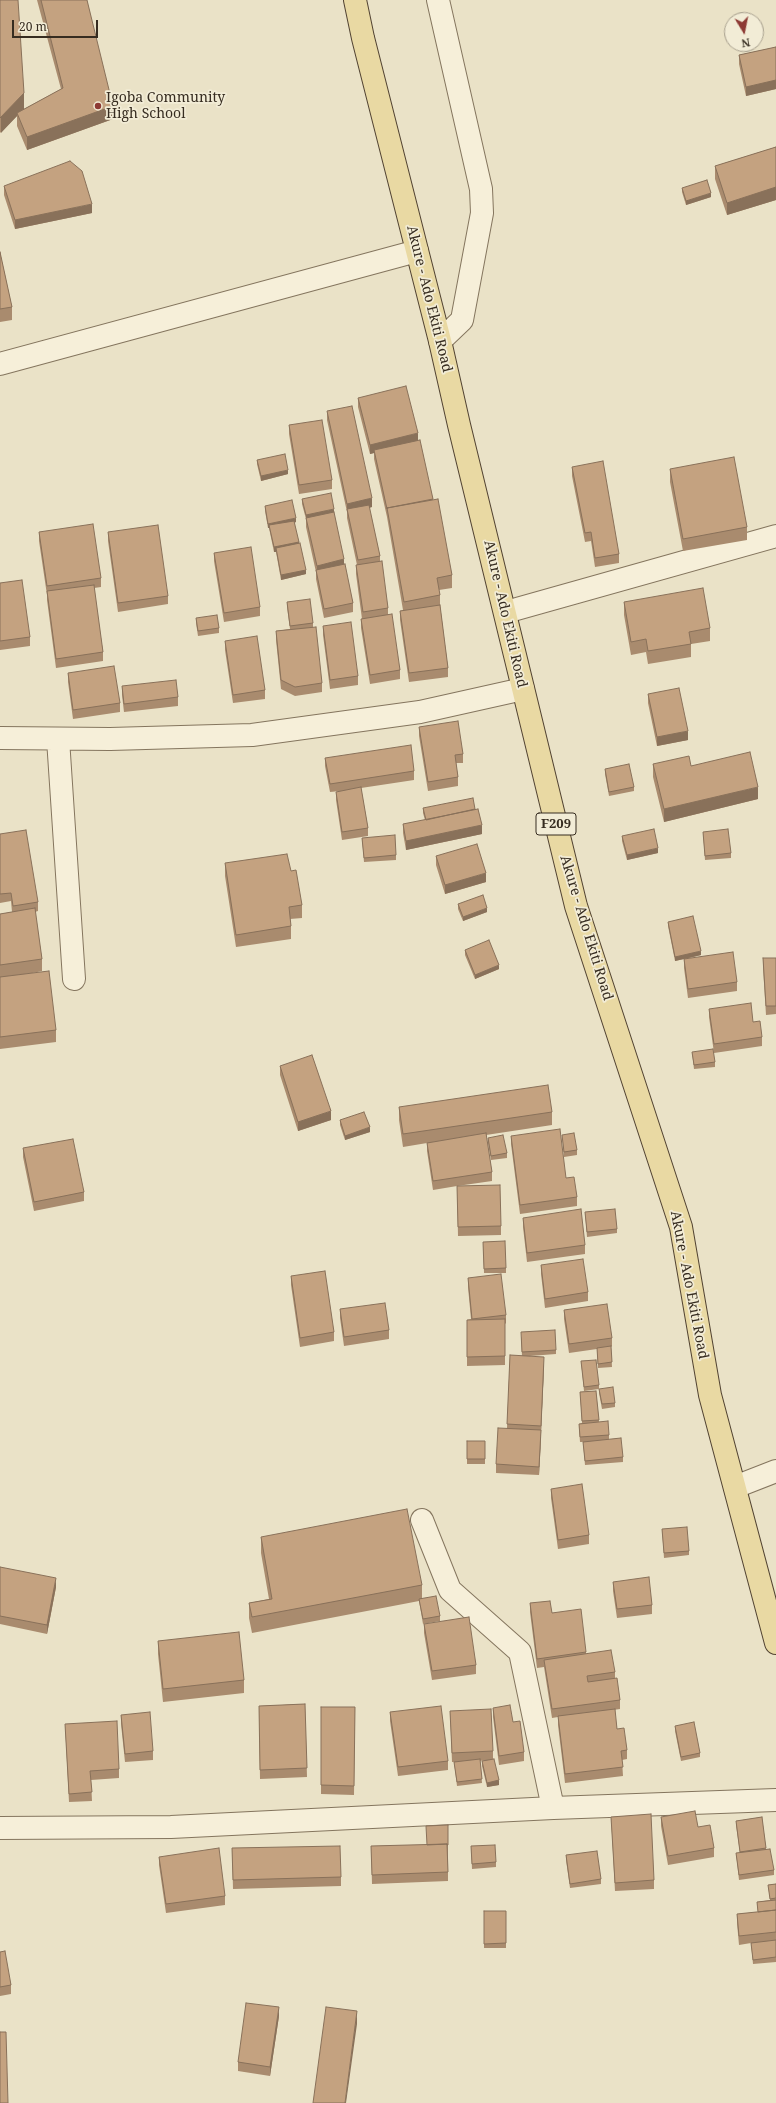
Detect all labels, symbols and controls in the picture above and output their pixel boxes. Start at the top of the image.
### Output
scale bar [14,12,100,38]
north arrow [724,12,764,52]
text: 20 m [19,18,47,35]
text: N [740,35,752,51]
place label: Igoba Community High School [106,90,225,122]
marker: Igoba Community High School [93,101,103,111]
street label: Akure - Ado Ekiti Road [403,224,455,374]
street label: Akure - Ado Ekiti Road [480,539,530,689]
road number: F209 [536,813,576,835]
street label: Akure - Ado Ekiti Road [556,853,616,1003]
street label: Akure - Ado Ekiti Road [666,1209,712,1361]

